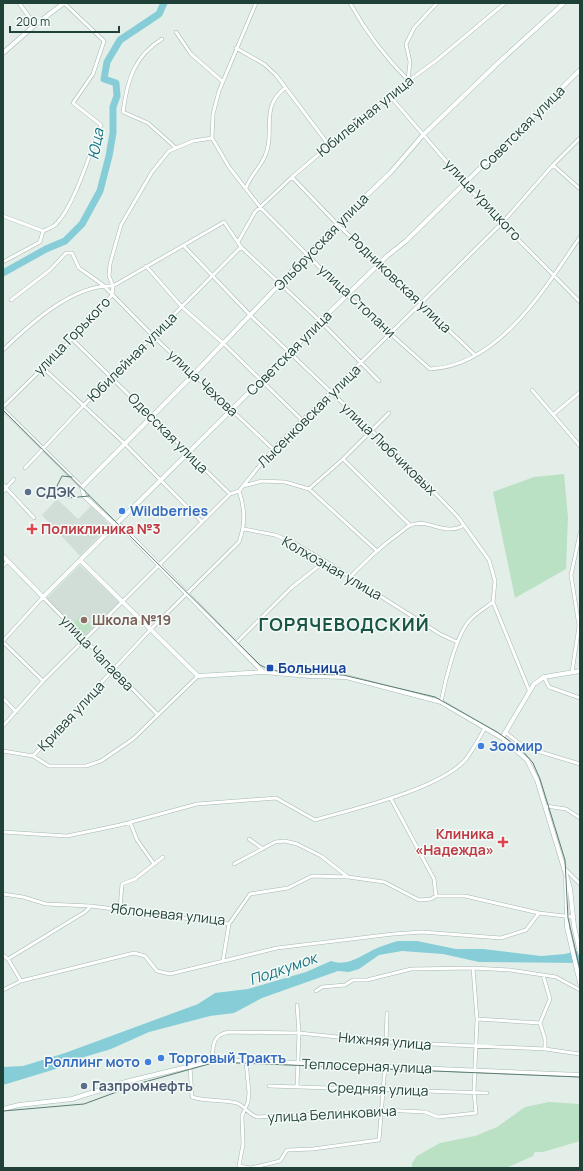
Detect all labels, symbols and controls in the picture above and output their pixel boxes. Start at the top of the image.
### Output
scale bar [10,8,119,34]
text: 200 m [16,13,50,30]
street label: Юбилейная улица [312,71,417,161]
street label: Советская улица [475,81,568,174]
water label: Юца [82,126,109,161]
street label: улица Урицкого [441,155,526,245]
street label: Эльбрусская улица [269,189,372,295]
street label: Родниковская улица [345,228,456,337]
street label: улица Стопани [314,260,400,342]
street label: улица Горького [29,292,114,379]
street label: Советская улица [242,306,335,399]
street label: Юбилейная улица [83,308,181,406]
street label: улица Чехова [164,345,243,420]
street label: Лысенковская улица [253,360,364,471]
street label: Одесская улица [124,388,213,477]
street label: улица Любчиковых [337,398,442,500]
place label: СДЭК [36,482,77,501]
marker: СДЭК [23,487,33,497]
place label: Wildberries [130,501,208,520]
marker: Wildberries [117,506,127,516]
place label: Поликлиника №3 [41,519,161,538]
marker: Поликлиника №3 [26,523,38,535]
street label: Колхозная улица [279,531,386,604]
place label: Школа №19 [92,610,171,629]
street label: улица Чапаева [56,611,138,695]
district label: ГОРЯЧЕВОДСКИЙ [258,612,430,636]
marker: Школа №19 [79,615,89,625]
place label: Больница [278,658,346,677]
marker: Больница [265,663,275,673]
street label: Кривая улица [33,676,108,755]
place label: Зоомир [489,736,543,755]
marker: Зоомир [476,741,486,751]
place label: Клиника «Надежда» [415,824,494,859]
marker: Клиника «Надежда» [497,836,509,848]
street label: Яблоневая улица [110,898,226,929]
water label: Подкумок [246,946,322,990]
street label: Нижняя улица [338,1027,432,1054]
place label: Торговый Трактъ [169,1048,286,1067]
place label: Роллинг мото [44,1052,140,1071]
marker: Торговый Трактъ [156,1053,166,1063]
street label: Теплосерная улица [302,1054,432,1077]
marker: Роллинг мото [143,1057,153,1067]
place label: Газпромнефть [92,1076,193,1095]
street label: Средняя улица [327,1077,429,1100]
marker: Газпромнефть [79,1081,89,1091]
street label: улица Белинковича [267,1101,397,1126]

